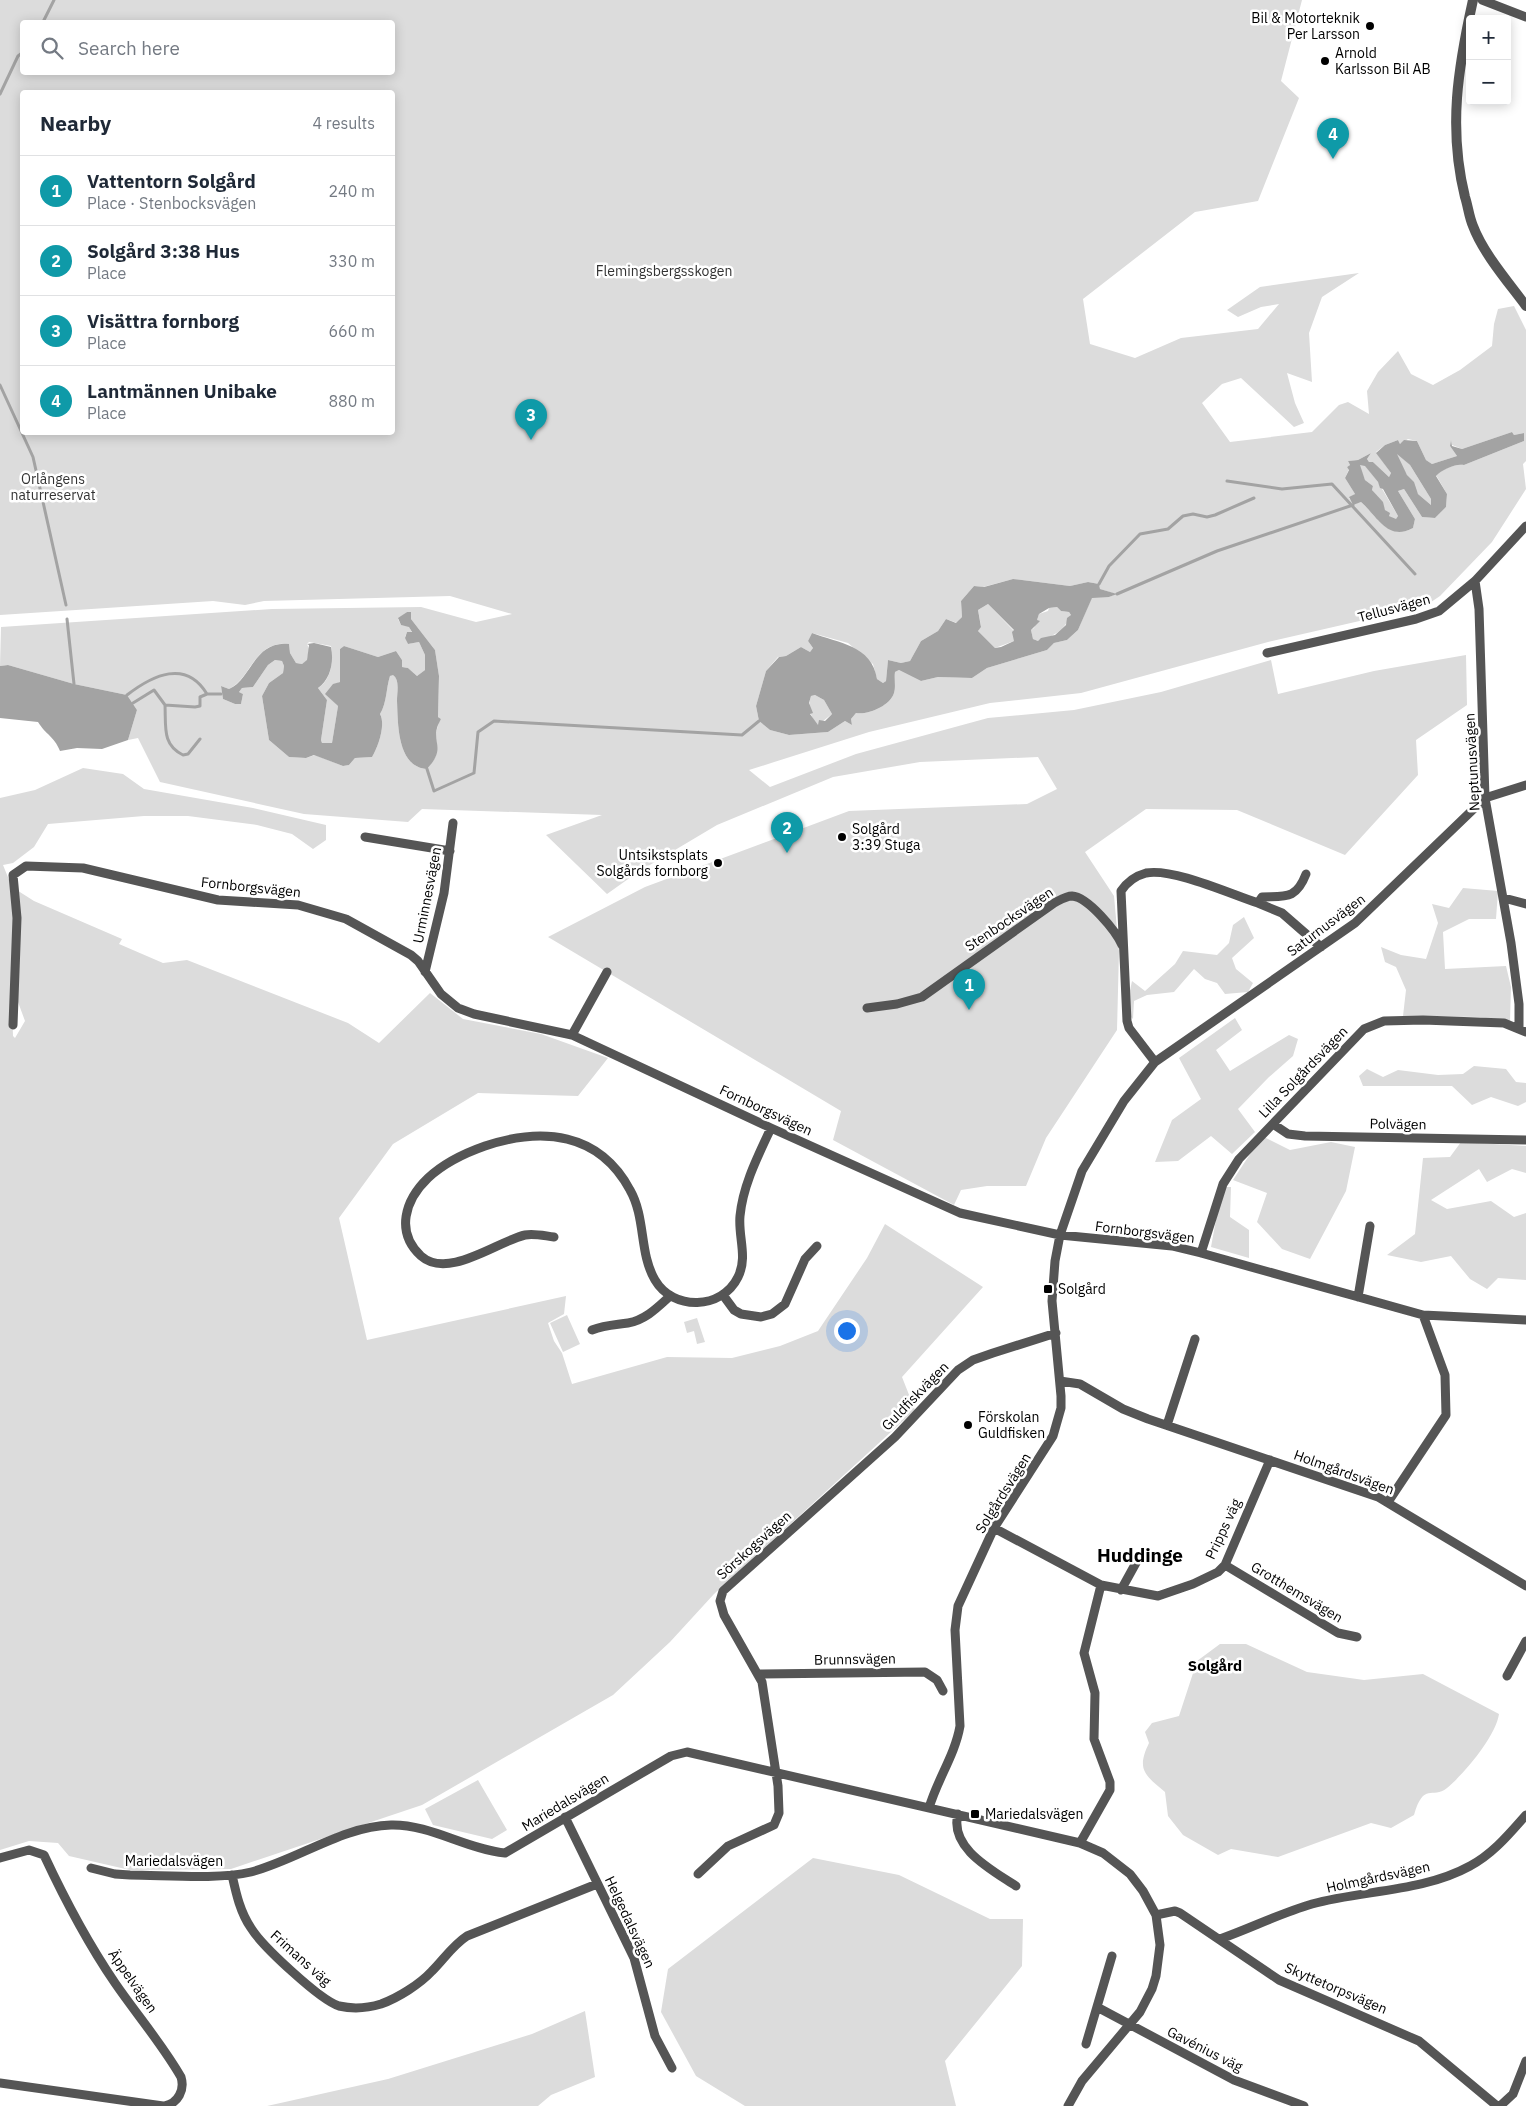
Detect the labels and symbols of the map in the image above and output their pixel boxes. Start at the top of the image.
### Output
place label: Bil & Motorteknik Per Larsson [1251,9,1361,43]
marker: Bil & Motorteknik Per Larsson [1364,20,1376,32]
place label: Arnold Karlsson Bil AB [1335,44,1431,78]
marker: Arnold Karlsson Bil AB [1319,55,1331,67]
pin: 4 [1317,118,1349,159]
park label: Flemingsbergsskogen [596,262,732,280]
pin: 3 [515,399,547,440]
park label: Orlångens naturreservat [10,470,96,504]
street label: Tellusvägen [1356,590,1432,626]
street label: Neptunusvägen [1460,712,1484,812]
pin: 2 [771,812,803,853]
place label: Solgård 3:39 Stuga [852,820,921,854]
marker: Solgård 3:39 Stuga [836,831,848,843]
street label: Urminnesvägen [409,845,445,945]
place label: Untsikstsplats Solgårds fornborg [597,846,709,880]
marker: Untsikstsplats Solgårds fornborg [712,857,724,869]
street label: Fornborgsvägen [200,873,302,901]
street label: Stenbocksvägen [961,883,1057,955]
street label: Saturnusvägen [1283,890,1369,960]
pin: 1 [953,969,985,1010]
street label: Lilla Solgårdsvägen [1255,1022,1351,1122]
street label: Fornborgsvägen [717,1081,815,1139]
street label: Polvägen [1369,1115,1427,1133]
street label: Fornborgsvägen [1094,1217,1196,1247]
place label: Solgård [1058,1280,1106,1298]
marker: Solgård [1042,1283,1054,1295]
your location [834,1318,860,1344]
street label: Guldfiskvägen [878,1358,952,1434]
place label: Förskolan Guldfisken [978,1408,1045,1442]
marker: Förskolan Guldfisken [962,1419,974,1431]
street label: Holmgårdsvägen [1291,1445,1397,1499]
street label: Solgårdsvägen [971,1449,1035,1537]
street label: Pripps väg [1201,1495,1245,1562]
street label: Sörskogsvägen [713,1507,795,1583]
district label: Huddinge [1097,1543,1183,1567]
street label: Grotthemsvägen [1248,1557,1346,1627]
street label: Brunnsvägen [814,1649,896,1669]
district label: Solgård [1188,1656,1242,1675]
street label: Mariedalsvägen [518,1769,612,1835]
place label: Mariedalsvägen [985,1805,1083,1823]
marker: Mariedalsvägen [969,1808,981,1820]
street label: Mariedalsvägen [125,1852,223,1870]
street label: Holmgårdsvägen [1324,1857,1432,1897]
street label: Helgedalsvägen [601,1873,659,1971]
street label: Frimans väg [267,1926,336,1990]
street label: Äppelvägen [104,1946,162,2016]
street label: Skyttetorpsvägen [1282,1958,1390,2018]
street label: Gavénius väg [1164,2022,1246,2076]

